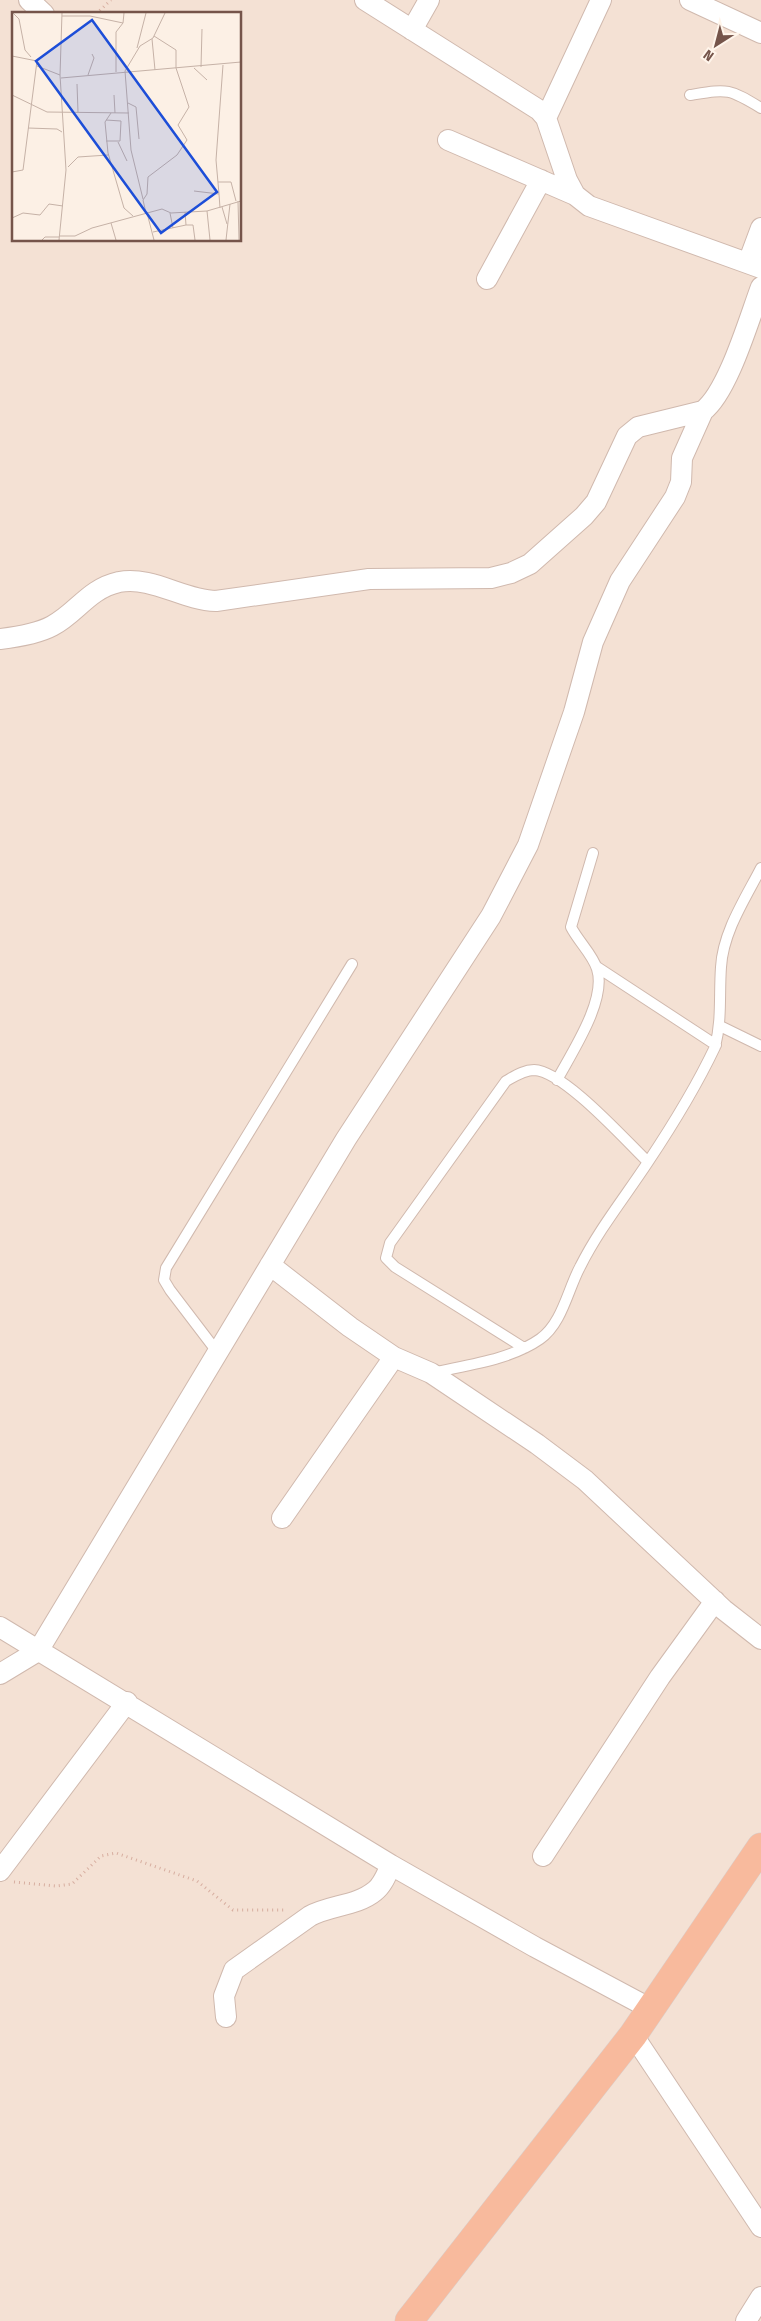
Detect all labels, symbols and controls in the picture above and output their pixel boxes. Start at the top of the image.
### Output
inset map [12,12,241,241]
north arrow [691,20,741,70]
text: N [700,46,717,64]

